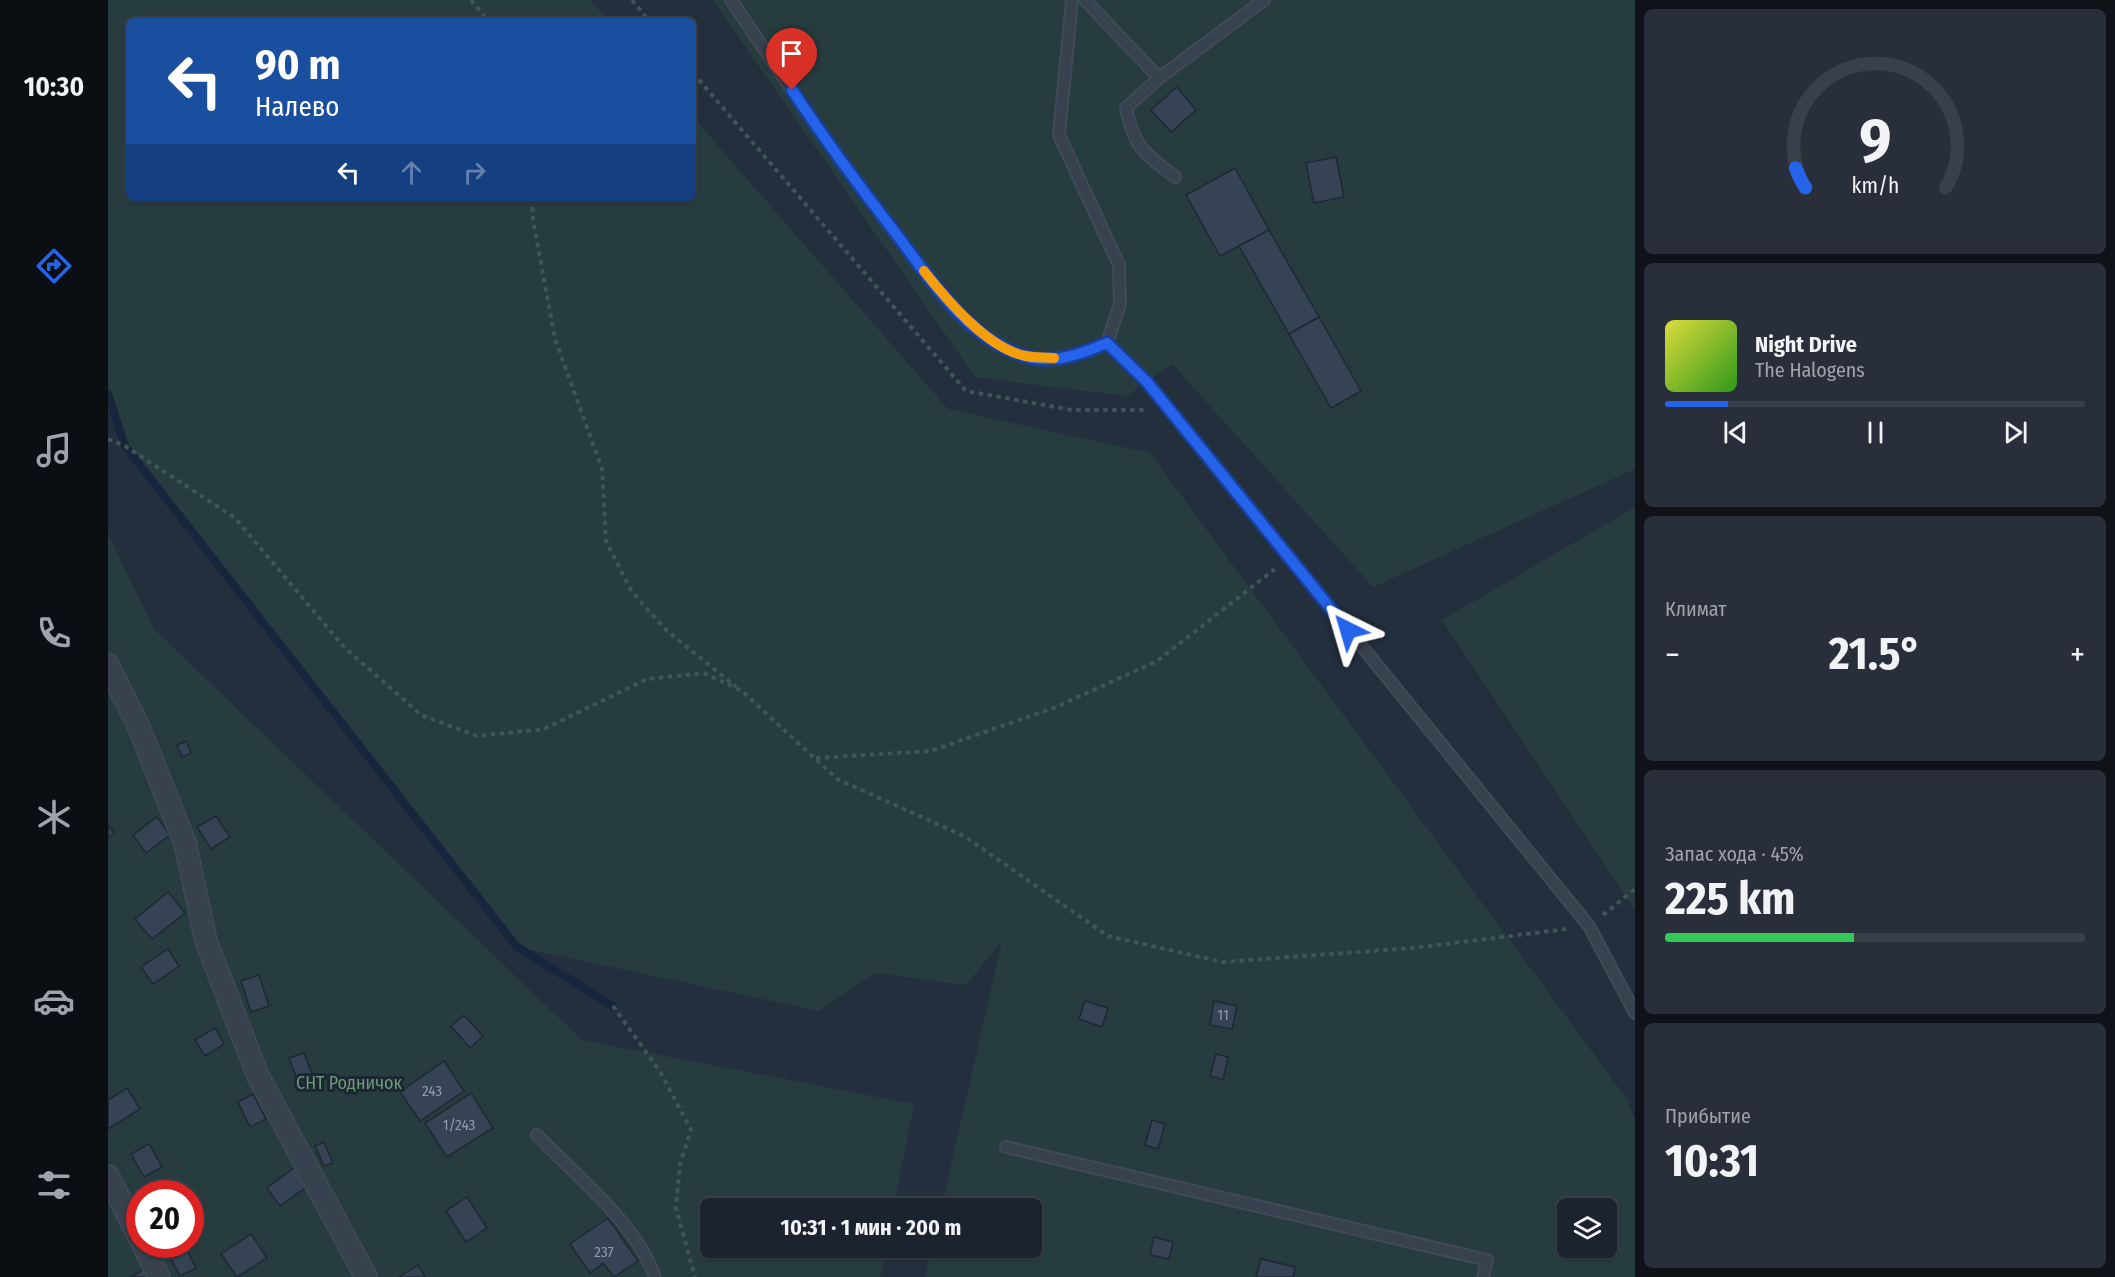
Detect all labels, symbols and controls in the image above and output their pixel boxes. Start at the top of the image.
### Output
pin [766,28,817,90]
icon: arrive [775,37,808,70]
text: 90 m [255,40,340,90]
icon: left [156,42,234,120]
text: 10:30 [24,71,84,103]
text: Налево [255,91,339,123]
text: 9 [1859,104,1891,179]
icon: left [332,156,365,189]
icon: ahead [395,156,428,189]
icon: right [458,156,491,189]
text: km/h [1851,174,1899,200]
icon: directions [33,245,75,287]
text: Night Drive [1755,331,1857,358]
text: The Halogens [1755,358,1865,382]
icon: previous [1719,416,1752,449]
icon: pause [1859,416,1892,449]
icon: next [1999,416,2032,449]
icon: music [33,429,75,471]
text: Климат [1665,597,1726,621]
position arrow [1316,598,1380,662]
icon: phone [33,612,75,654]
text: 21.5° [1829,627,1921,681]
text: − [1665,635,1680,675]
text: + [2070,635,2085,675]
icon: climate [33,796,75,838]
text: Запас хода · 45% [1665,842,1804,866]
text: 225 km [1665,872,1795,926]
icon: car [33,980,75,1022]
house number: 11 [1217,1006,1229,1024]
park label: СНТ Родничок [296,1072,403,1094]
house number: 243 [422,1082,442,1100]
text: Прибытие [1665,1104,1751,1128]
house number: 1/243 [443,1116,475,1134]
text: 10:31 [1665,1134,1759,1188]
icon: filters [33,1164,75,1206]
speed limit sign: 20 [126,1180,204,1258]
map controls [1557,1198,1617,1258]
button: layers [1557,1198,1617,1258]
text: 10:31 · 1 мин · 200 m [781,1214,961,1241]
house number: 237 [594,1243,614,1261]

